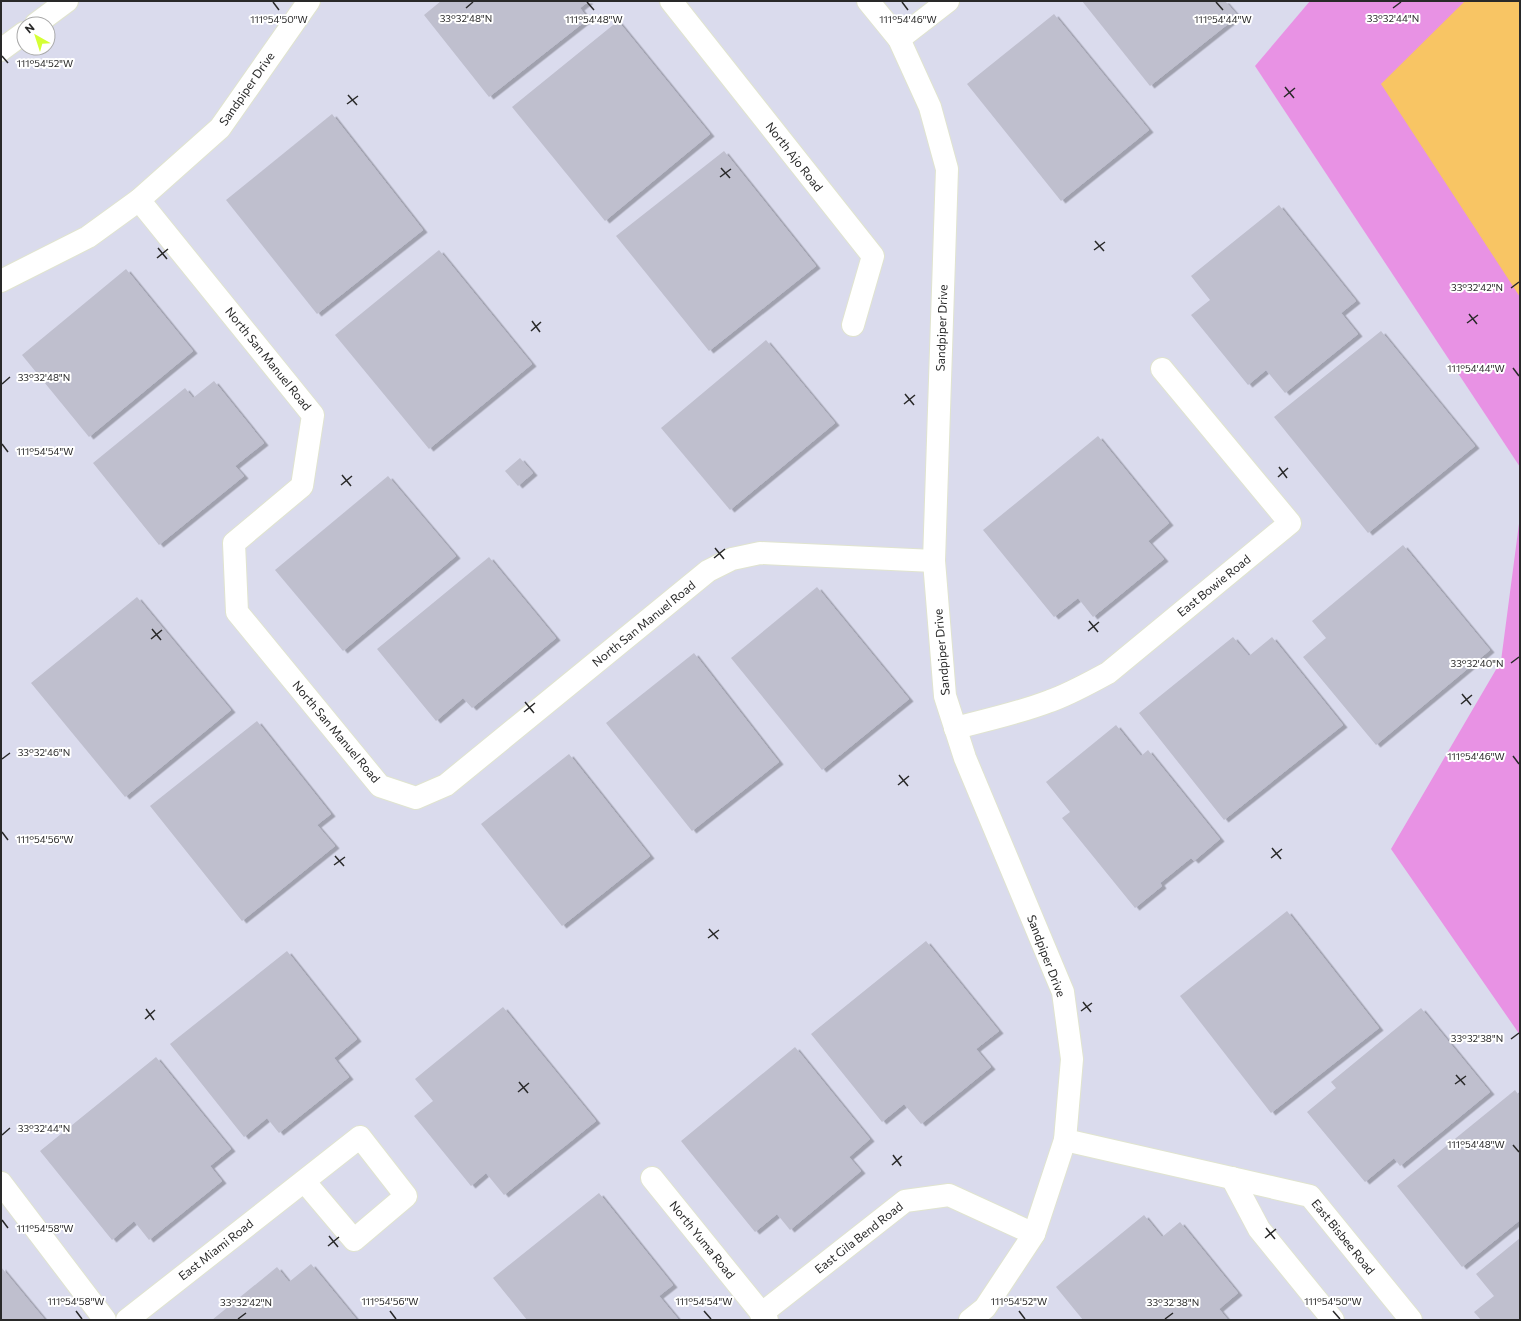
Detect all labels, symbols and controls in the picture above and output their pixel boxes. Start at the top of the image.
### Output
text: 33°32'48"N [440,12,492,24]
text: 33°32'44"N [1367,12,1419,24]
text: 111°54'50"W [250,13,308,25]
text: 111°54'48"W [565,13,623,25]
text: 111°54'46"W [879,13,937,25]
text: 111°54'44"W [1194,13,1252,25]
north arrow [16,16,56,56]
text: N [22,20,37,35]
street label: Sandpiper Drive [216,49,277,128]
text: 111°54'52"W [17,57,73,69]
street label: North Ajo Road [763,119,826,194]
text: 33°32'42"N [1451,281,1503,293]
street label: Sandpiper Drive [932,284,950,372]
street label: North San Manuel Road [223,304,315,413]
text: 111°54'44"W [1447,362,1505,374]
text: 33°32'48"N [18,371,70,383]
text: 111°54'54"W [16,445,74,457]
street label: East Bowie Road [1174,551,1253,619]
street label: North San Manuel Road [589,577,698,669]
street label: Sandpiper Drive [930,608,952,696]
text: 33°32'40"N [1450,657,1504,669]
street label: North San Manuel Road [290,678,383,785]
text: 33°32'46"N [18,746,70,758]
text: 111°54'46"W [1447,750,1505,762]
text: 111°54'56"W [16,833,74,845]
street label: Sandpiper Drive [1025,913,1069,999]
text: 33°32'38"N [1451,1032,1503,1044]
text: 33°32'44"N [18,1122,70,1134]
text: 111°54'48"W [1447,1138,1505,1150]
street label: East Bisbee Road [1309,1196,1378,1277]
street label: North Yuma Road [667,1198,738,1281]
street label: East Gila Bend Road [812,1198,905,1276]
street label: East Miami Road [175,1216,256,1283]
text: 111°54'58"W [16,1222,74,1234]
text: 111°54'58"W [47,1295,105,1307]
text: 111°54'56"W [361,1295,419,1307]
text: 111°54'54"W [675,1295,733,1307]
text: 111°54'52"W [991,1295,1047,1307]
text: 111°54'50"W [1304,1295,1362,1307]
text: 33°32'42"N [220,1296,272,1308]
text: 33°32'38"N [1147,1296,1199,1308]

